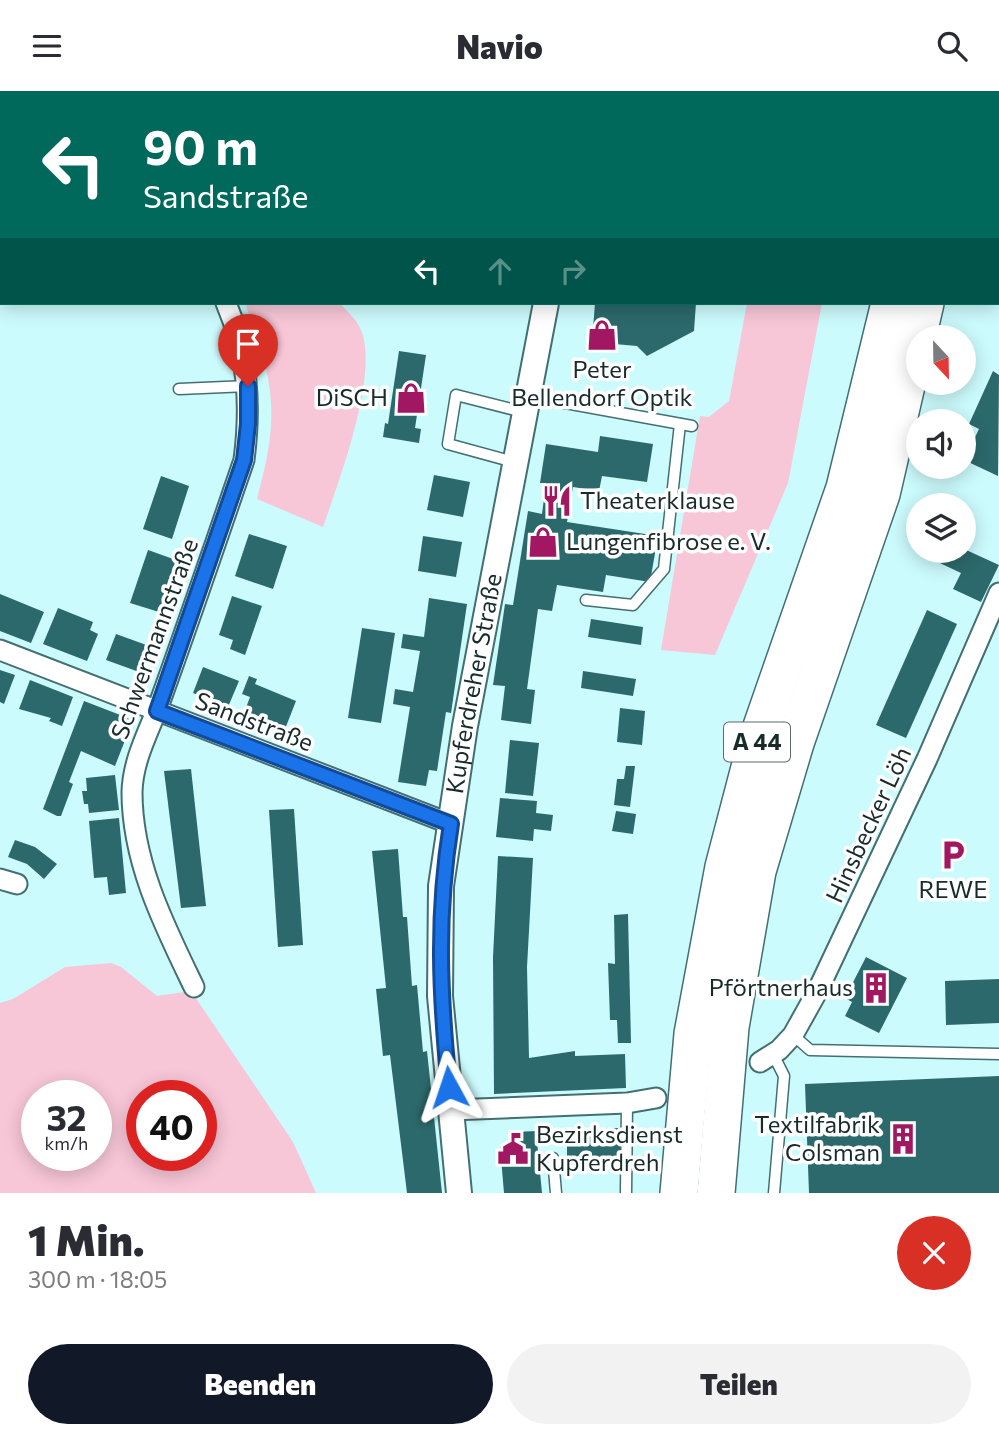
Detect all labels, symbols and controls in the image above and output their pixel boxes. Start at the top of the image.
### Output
text: Navio [456,26,543,66]
icon: menu [28,27,66,65]
icon: search [933,27,971,65]
text: 90 m [143,115,258,175]
icon: left [28,119,119,210]
text: Sandstraße [143,175,308,215]
icon: left [408,252,446,290]
icon: ahead [481,252,519,290]
icon: right [554,252,592,290]
pin [218,314,278,386]
shop icon: Peter Bellendorf Optik [585,318,619,352]
icon: arrive [229,325,267,363]
north arrow [906,325,976,395]
map controls [906,325,976,563]
place label: Peter Bellendorf Optik [511,354,693,411]
shop icon: DiSCH [394,381,428,415]
place label: DiSCH [316,382,388,411]
button: sound [906,409,976,479]
restaurant icon: Theaterklause [540,484,574,518]
place label: Theaterklause [580,485,735,514]
button: layers [906,493,976,563]
shop icon: Lungenfibrose e. V. [526,525,560,559]
place label: Lungenfibrose e. V. [566,526,771,555]
street label: Schwermannstraße [104,534,203,743]
street label: Kupferdreher Straße [439,571,507,795]
street label: Sandstraße [191,685,318,756]
road number: A 44 [724,723,790,761]
street label: Hinsbecker Löh [819,742,916,907]
parking icon: REWE [936,838,970,872]
place label: REWE [918,874,988,903]
building icon: Pförtnerhaus [859,971,893,1005]
place label: Pförtnerhaus [709,972,853,1001]
position arrow [412,1050,486,1124]
speed limit sign: 40 [126,1080,217,1171]
text: 32 [46,1095,87,1138]
place label: Textilfabrik Colsman [754,1109,880,1166]
place label: Bezirksdienst Kupferdreh [536,1119,683,1176]
building icon: Textilfabrik Colsman [886,1122,920,1156]
text: km/h [45,1132,88,1154]
public building icon: Bezirksdienst Kupferdreh [496,1132,530,1166]
text: 1 Min. [28,1213,145,1265]
button: close [897,1216,971,1290]
text: 300 m · 18:05 [28,1265,167,1293]
button: Beenden [28,1344,493,1424]
button: Teilen [507,1344,971,1424]

